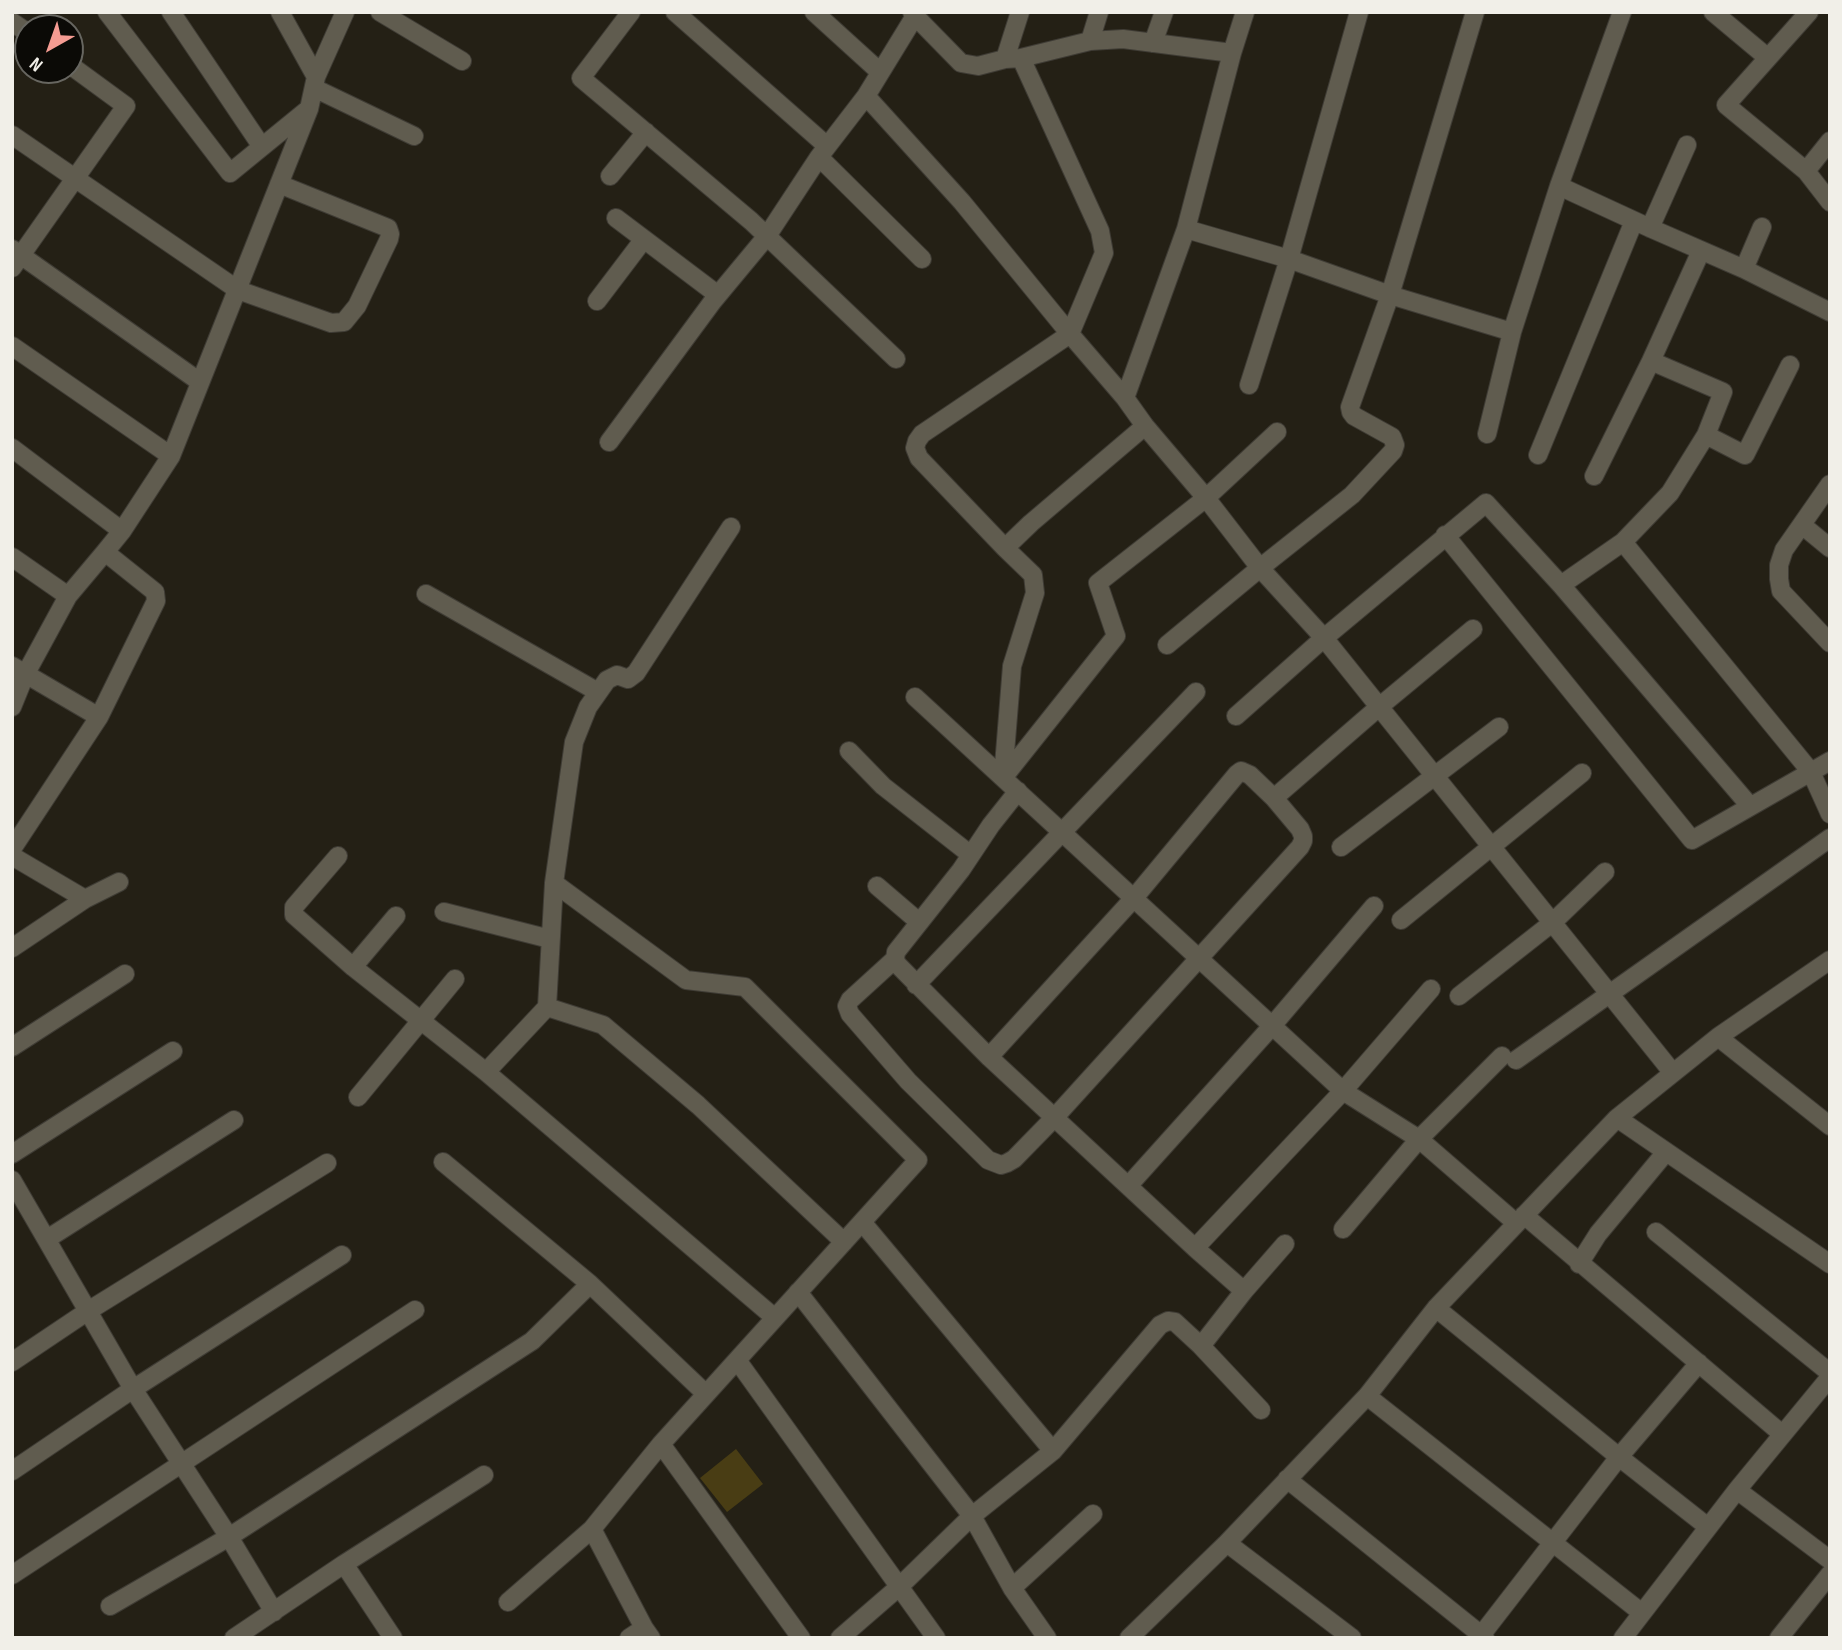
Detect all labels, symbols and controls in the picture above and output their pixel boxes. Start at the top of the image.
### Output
north arrow [14,14,84,84]
text: N [25,52,48,76]

